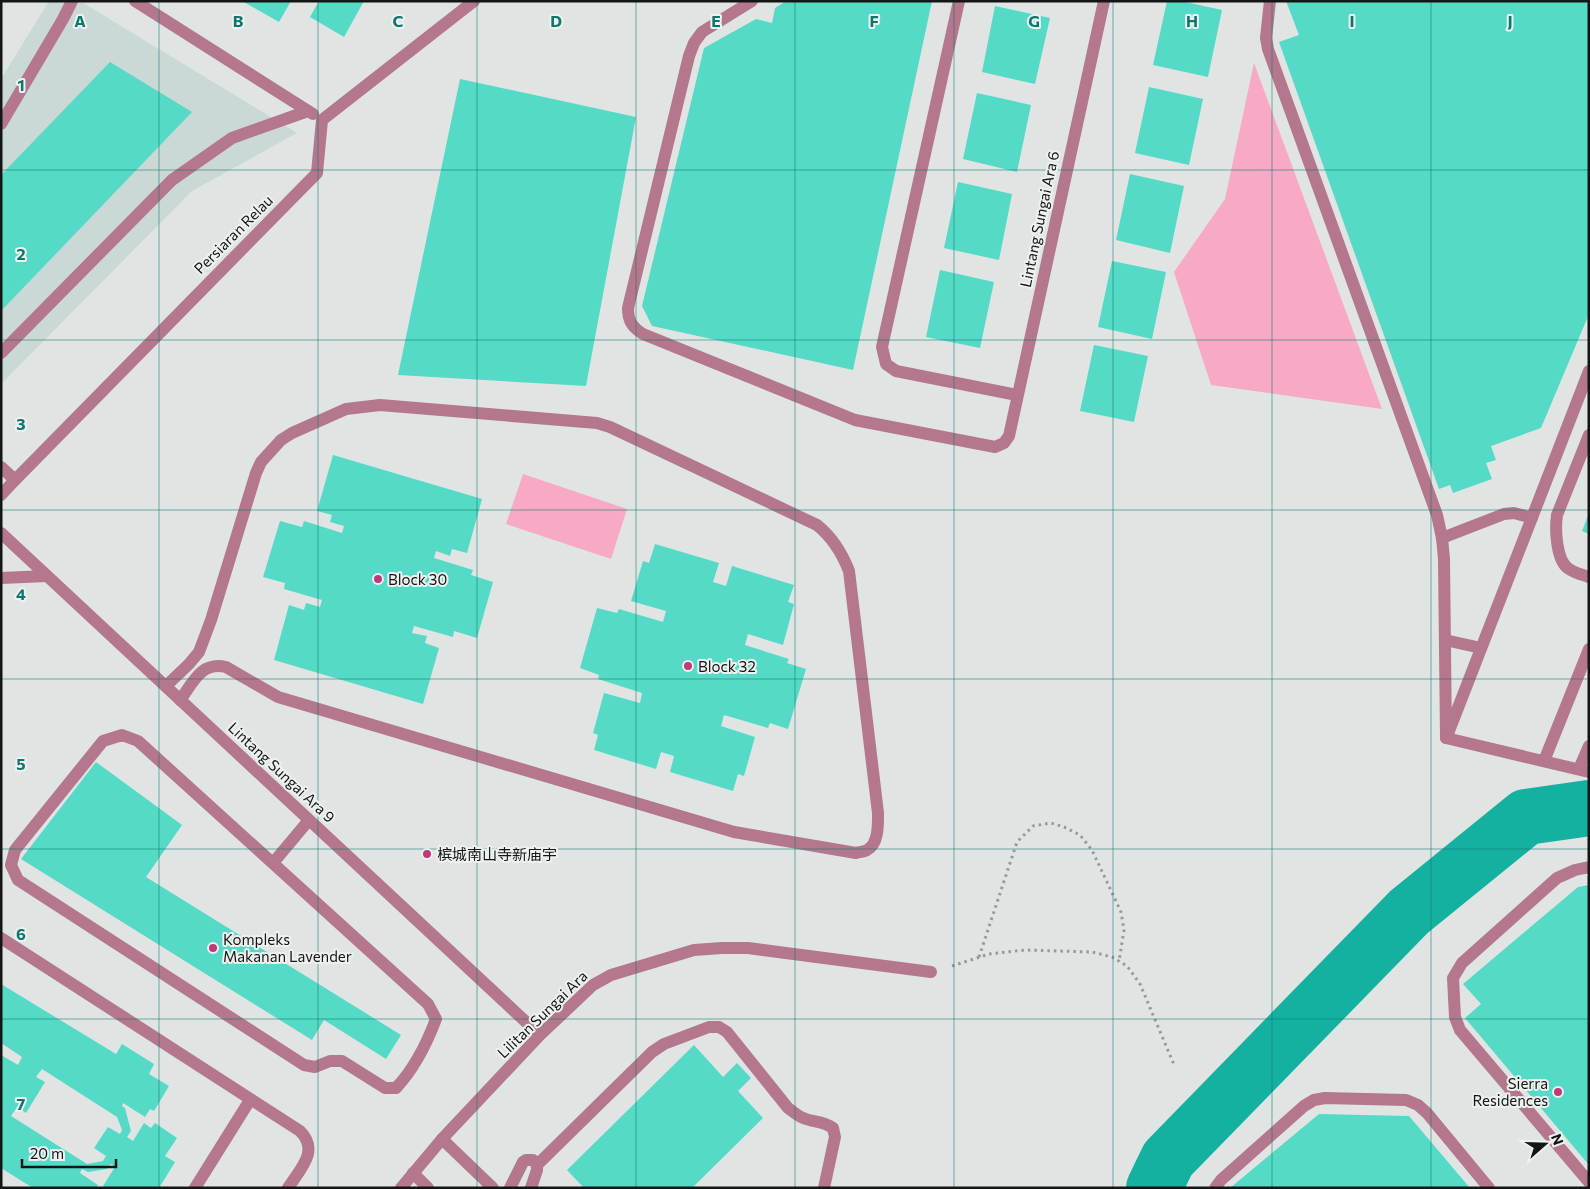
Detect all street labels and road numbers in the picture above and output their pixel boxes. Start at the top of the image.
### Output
street label: Lintang Sungai Ara 6 [1016,149,1062,289]
street label: Persiaran Relau [190,191,276,277]
street label: Lintang Sungai Ara 9 [225,718,339,826]
street label: Lilitan Sungai Ara [493,967,591,1061]

